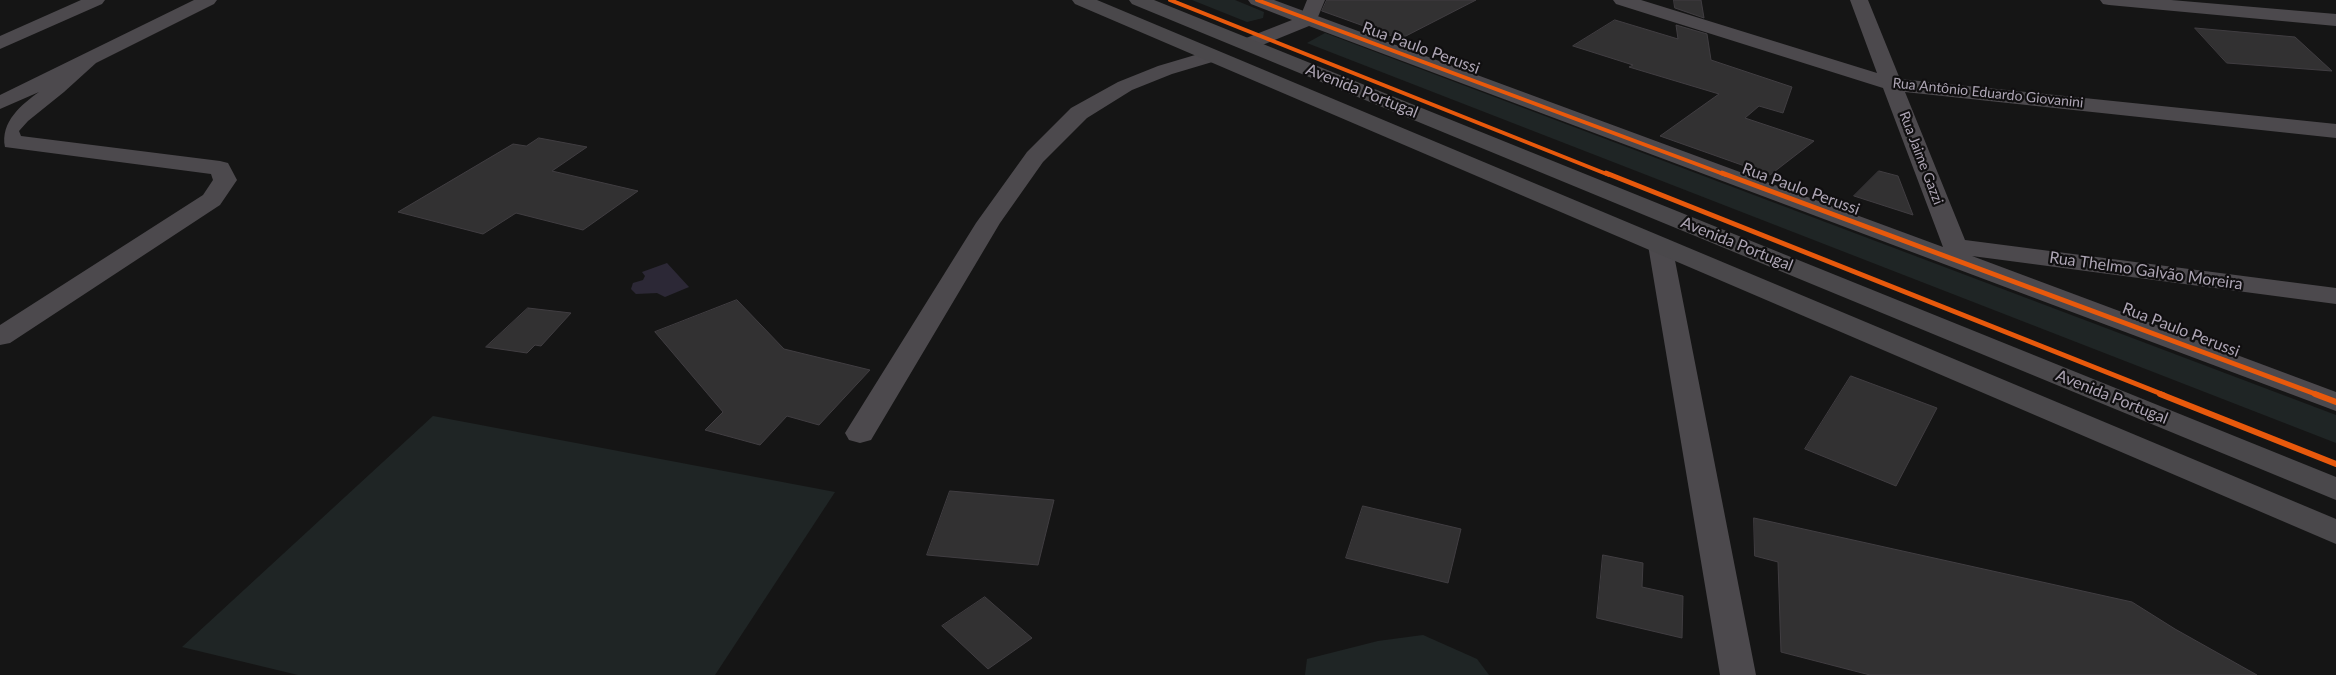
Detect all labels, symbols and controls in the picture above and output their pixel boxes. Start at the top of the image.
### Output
street label: Rua Paulo Perussi [1360,18,1482,78]
street label: Avenida Portugal [1303,60,1421,122]
street label: Rua Antônio Eduardo Giovanini [1892,75,2084,111]
street label: Rua Jaime Gazzi [1896,109,1946,207]
street label: Rua Paulo Perussi [1740,159,1862,219]
street label: Avenida Portugal [1678,213,1796,275]
street label: Rua Thelmo Galvão Moreira [2048,248,2244,294]
street label: Rua Paulo Perussi [2120,299,2242,361]
street label: Avenida Portugal [2053,366,2171,428]

